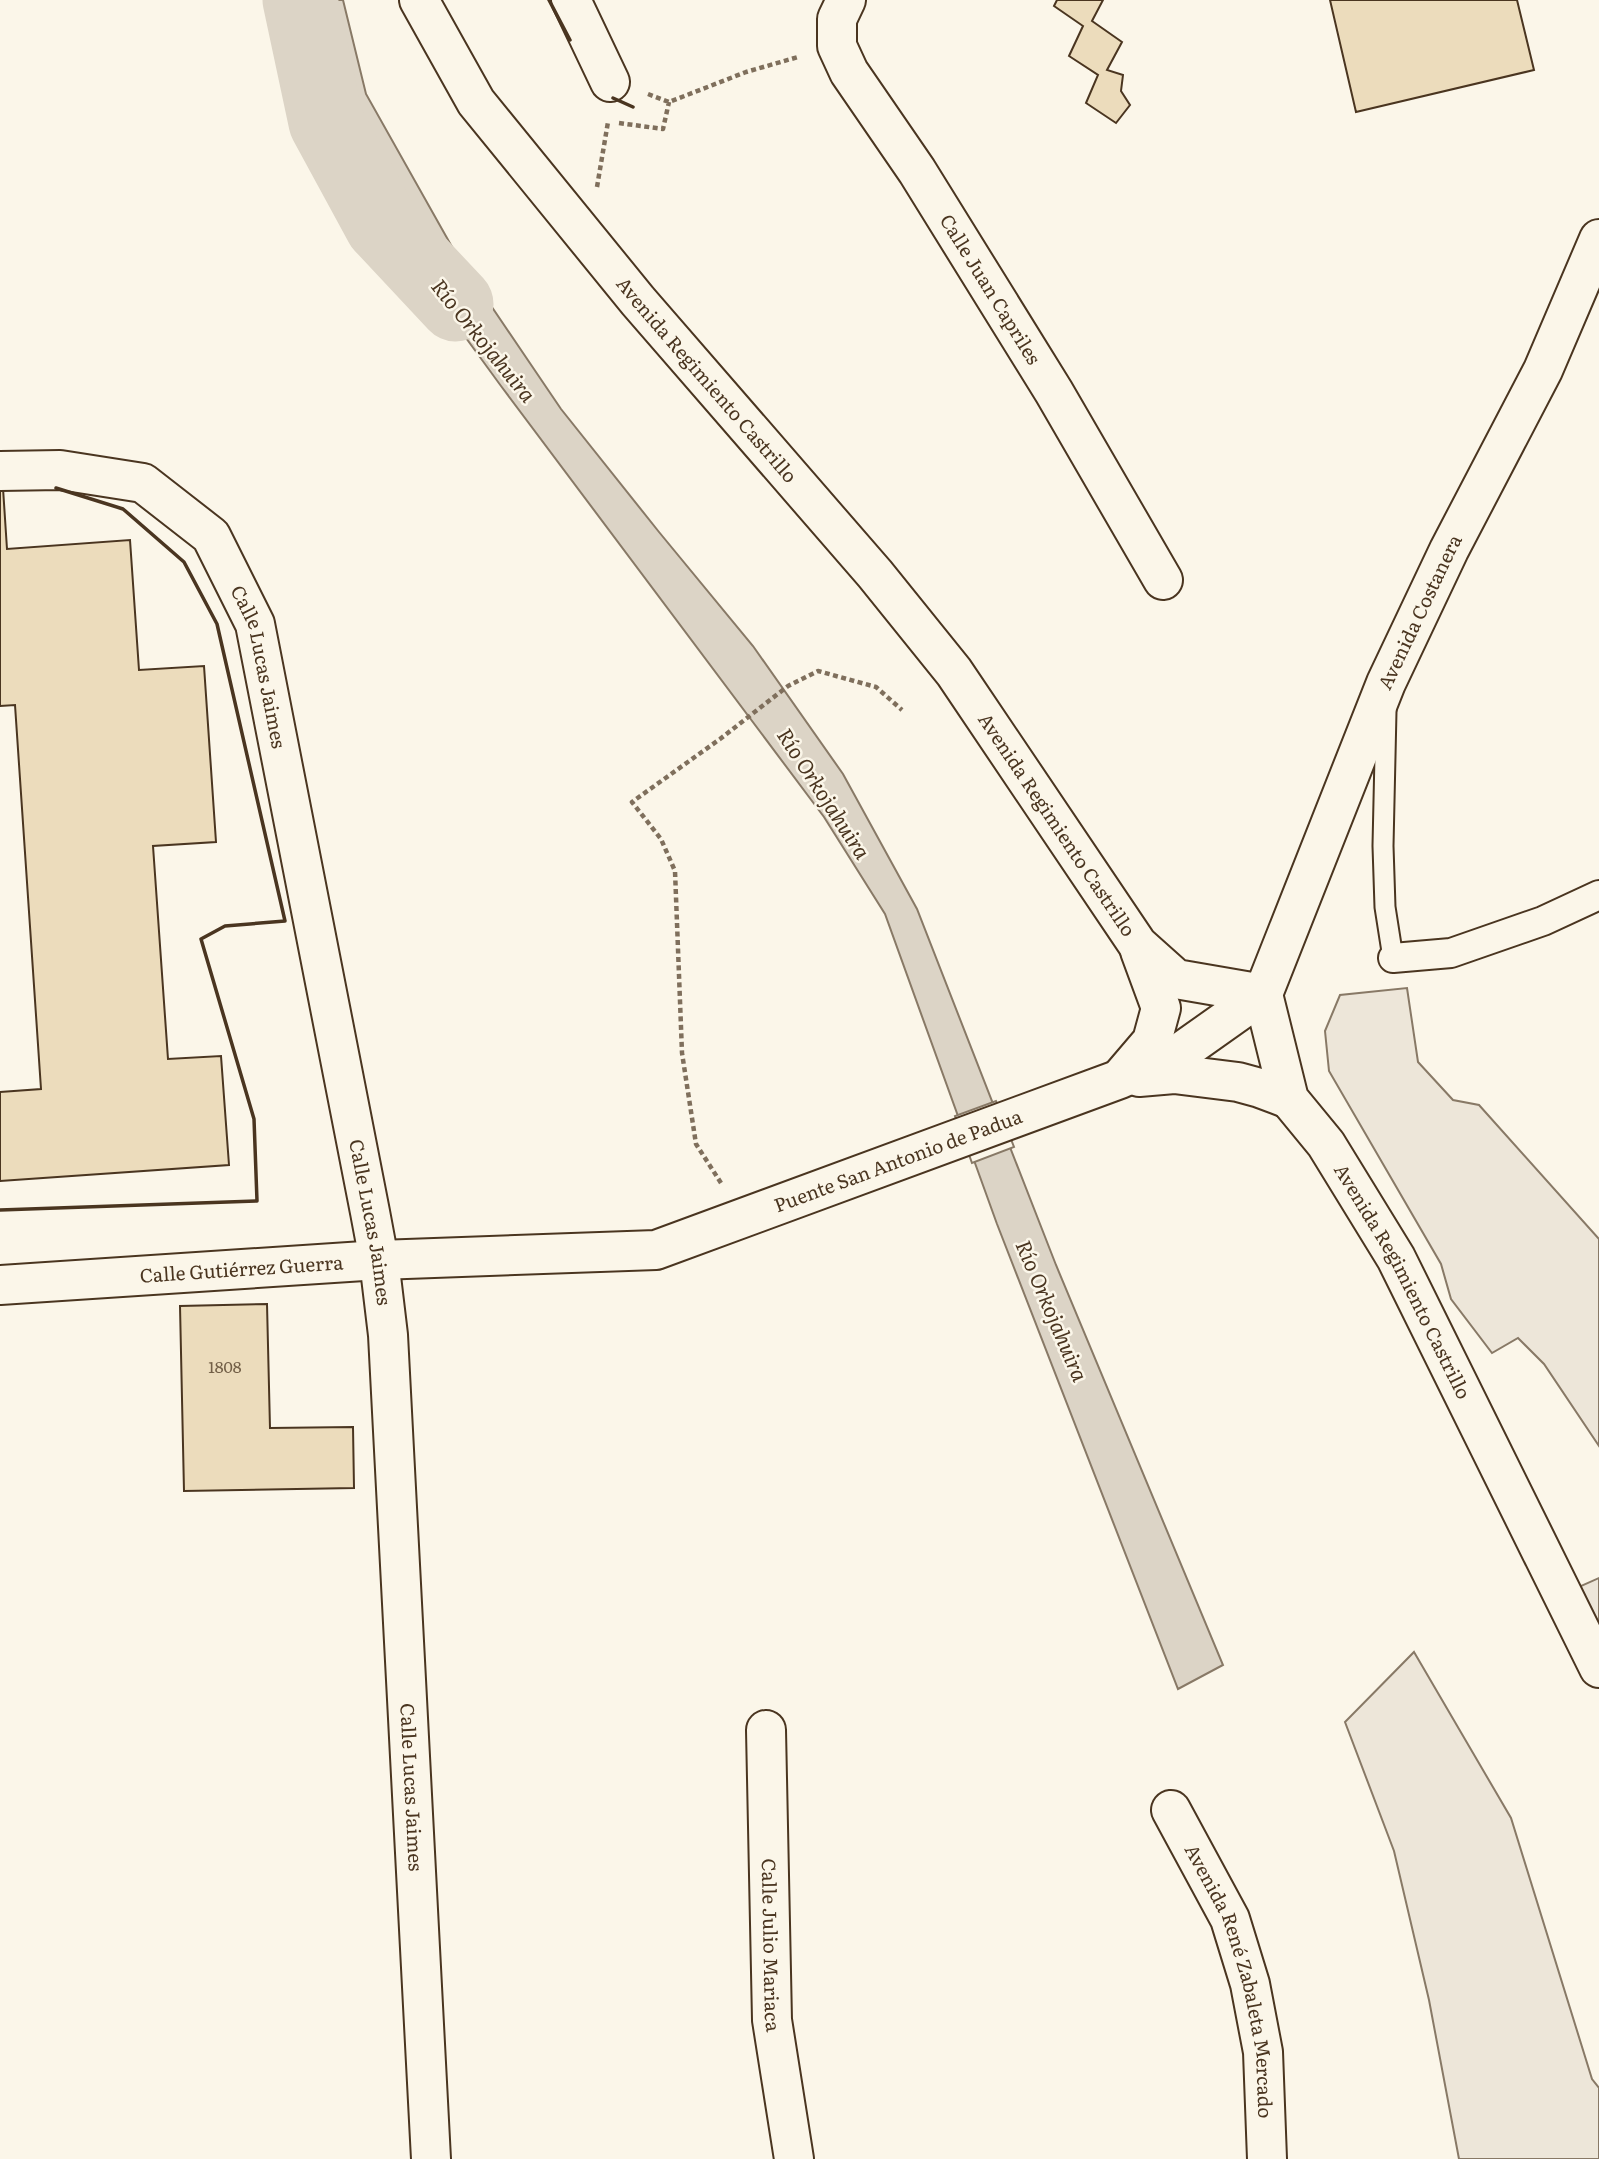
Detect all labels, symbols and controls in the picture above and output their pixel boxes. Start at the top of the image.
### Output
street label: Calle Juan Capriles [934,208,1049,370]
street label: Avenida Regimiento Castrillo [611,270,804,488]
water label: Río Orkojahuira [425,271,545,408]
street label: Avenida Costanera [1370,528,1468,694]
street label: Calle Lucas Jaimes [225,580,294,751]
street label: Avenida Regimiento Castrillo [972,707,1143,942]
water label: Río Orkojahuira [771,721,879,864]
street label: Puente San Antonio de Padua [770,1101,1026,1218]
street label: Calle Lucas Jaimes [343,1137,399,1307]
street label: Avenida Regimiento Castrillo [1328,1158,1479,1403]
water label: Río Orkojahuira [1010,1234,1097,1386]
street label: Calle Gutiérrez Guerra [139,1247,345,1289]
house number: 1808 [208,1354,242,1378]
street label: Calle Lucas Jaimes [394,1702,431,1872]
street label: Avenida René Zabaleta Mercado [1179,1838,1280,2119]
street label: Calle Julio Mariaca [756,1858,789,2034]

